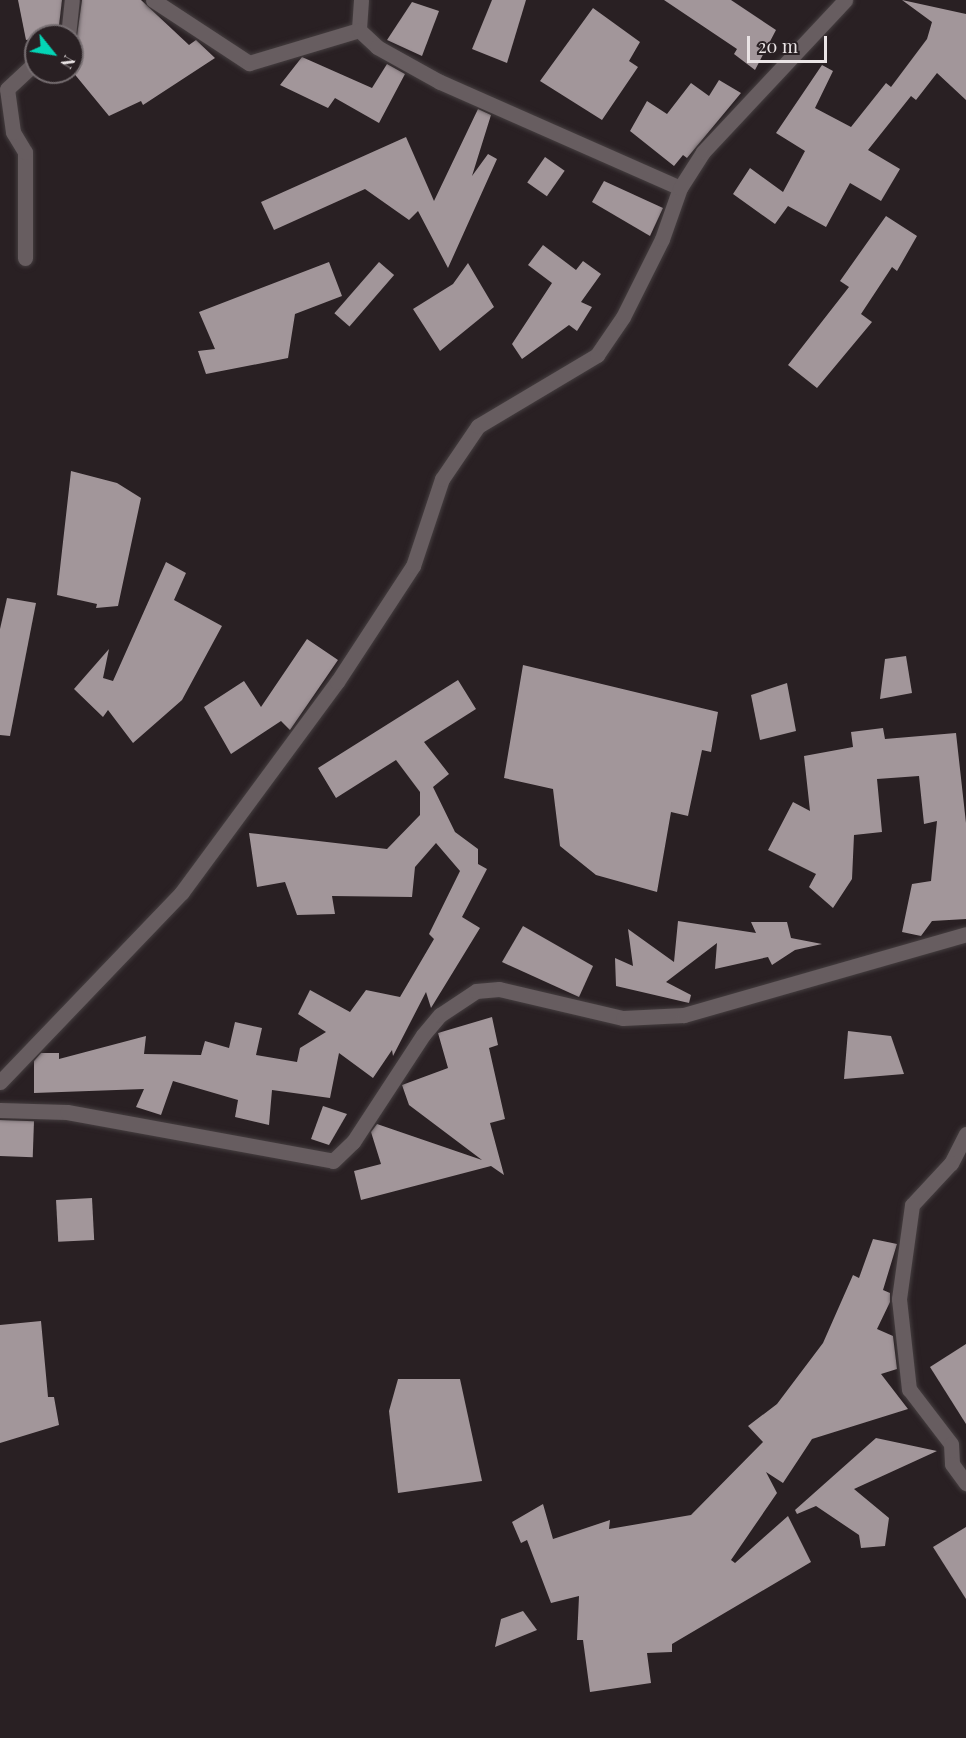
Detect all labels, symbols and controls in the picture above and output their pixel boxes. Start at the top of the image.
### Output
north arrow [24,24,84,84]
scale bar [750,24,830,62]
text: 20 m [758,34,798,58]
text: N [56,52,80,73]

